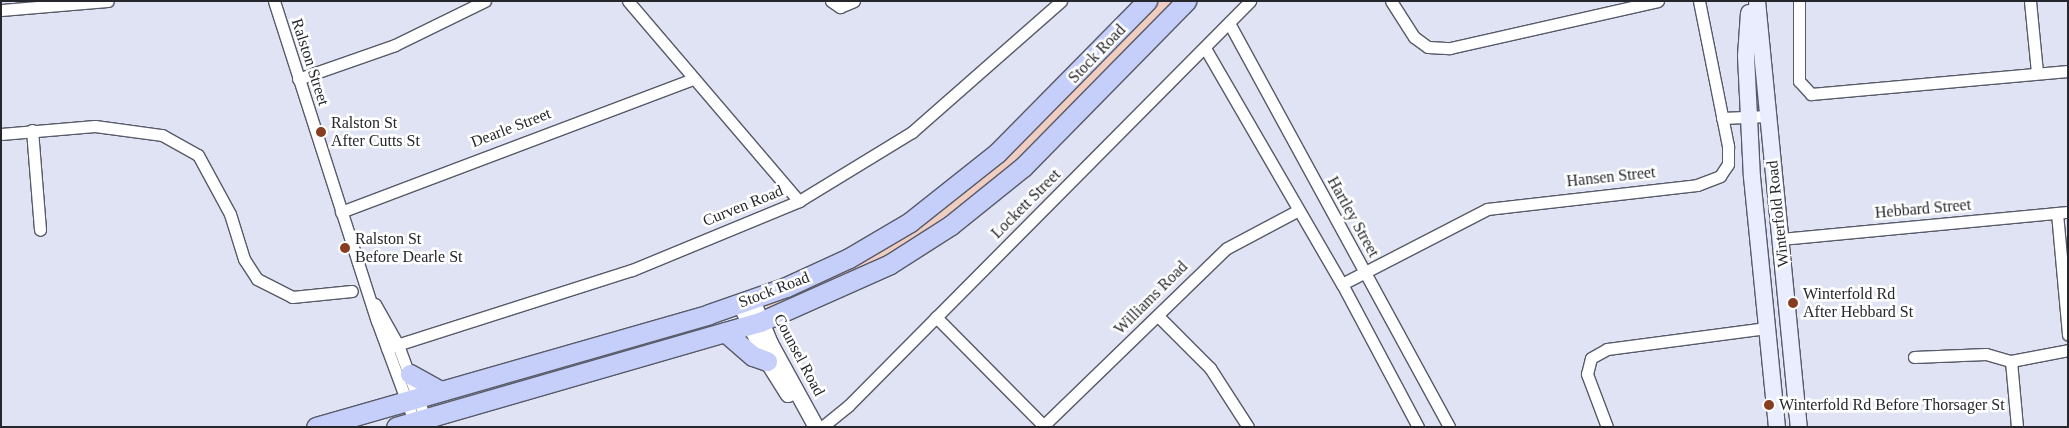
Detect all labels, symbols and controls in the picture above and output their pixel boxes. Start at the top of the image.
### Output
street label: Ralston Street [287,16,333,108]
street label: Stock Road [1064,21,1130,87]
street label: Dearle Street [468,104,554,152]
place label: Ralston St After Cutts St [331,113,420,151]
marker: Ralston St After Cutts St [315,126,327,138]
street label: Winterfold Road [1763,160,1793,268]
street label: Hansen Street [1566,163,1656,191]
street label: Lockett Street [987,165,1065,243]
street label: Hartley Street [1323,173,1383,261]
street label: Curven Road [700,181,786,231]
street label: Hebbard Street [1874,195,1972,223]
place label: Ralston St Before Dearle St [355,229,463,267]
marker: Ralston St Before Dearle St [339,242,351,254]
street label: Williams Road [1110,257,1192,339]
street label: Stock Road [736,268,812,312]
place label: Winterfold Rd After Hebbard St [1803,284,1913,322]
marker: Winterfold Rd After Hebbard St [1787,297,1799,309]
street label: Counsel Road [769,311,829,399]
place label: Winterfold Rd Before Thorsager St [1779,395,2005,415]
marker: Winterfold Rd Before Thorsager St [1763,399,1775,411]

